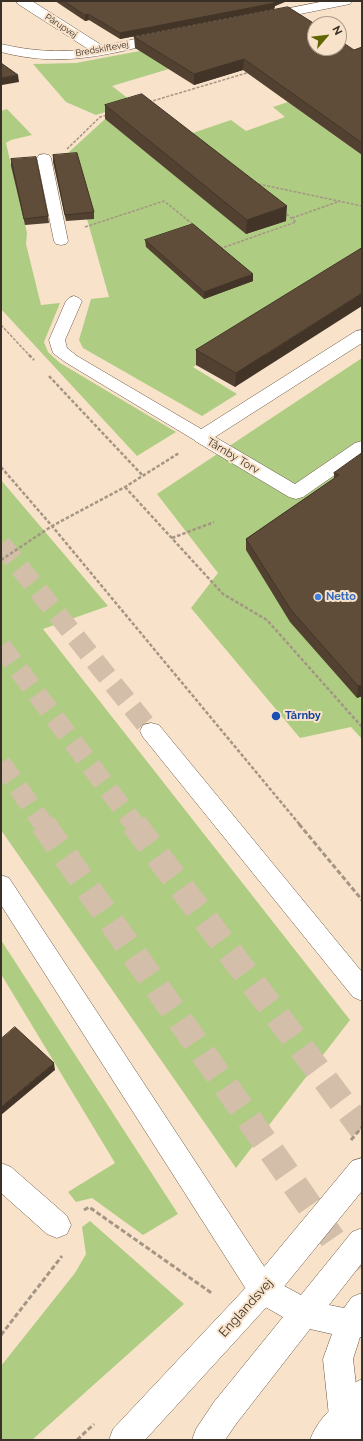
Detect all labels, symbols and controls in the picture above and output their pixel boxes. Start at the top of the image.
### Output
street label: Pårupvej [43,12,79,40]
north arrow [307,16,347,56]
text: N [329,24,345,37]
street label: Bredskiftevej [74,39,130,59]
street label: Tårnby Torv [204,435,262,477]
place label: Netto [326,590,356,604]
marker: Netto [313,592,323,602]
place label: Tårnby [285,709,321,723]
marker: Tårnby [270,710,282,722]
street label: Englandsvej [216,1276,276,1340]

